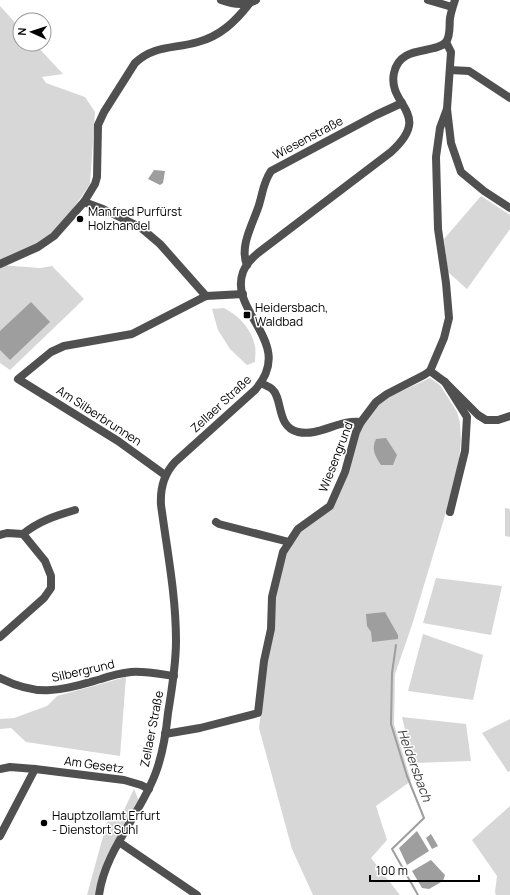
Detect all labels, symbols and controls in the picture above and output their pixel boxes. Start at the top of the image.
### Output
north arrow [12,12,52,52]
text: N [14,27,29,36]
street label: Wiesenstraße [270,112,346,163]
place label: Manfred Purfürst Holzhandel [88,203,182,234]
marker: Manfred Purfürst Holzhandel [75,214,85,224]
place label: Heidersbach, Waldbad [255,299,328,330]
marker: Heidersbach, Waldbad [242,310,252,320]
street label: Zellaer Straße [187,371,255,436]
street label: Am Silberbrunnen [53,382,145,449]
street label: Wiesengrund [314,419,357,494]
street label: Silbergrund [50,655,116,686]
street label: Zellaer Straße [136,689,167,769]
water label: Heldersbach [394,726,437,805]
street label: Am Gesetz [63,752,125,777]
place label: Hauptzollamt Erfurt - Dienstort Suhl [52,807,160,838]
marker: Hauptzollamt Erfurt - Dienstort Suhl [39,818,49,828]
scale bar [370,857,479,883]
text: 100 m [376,862,408,879]

